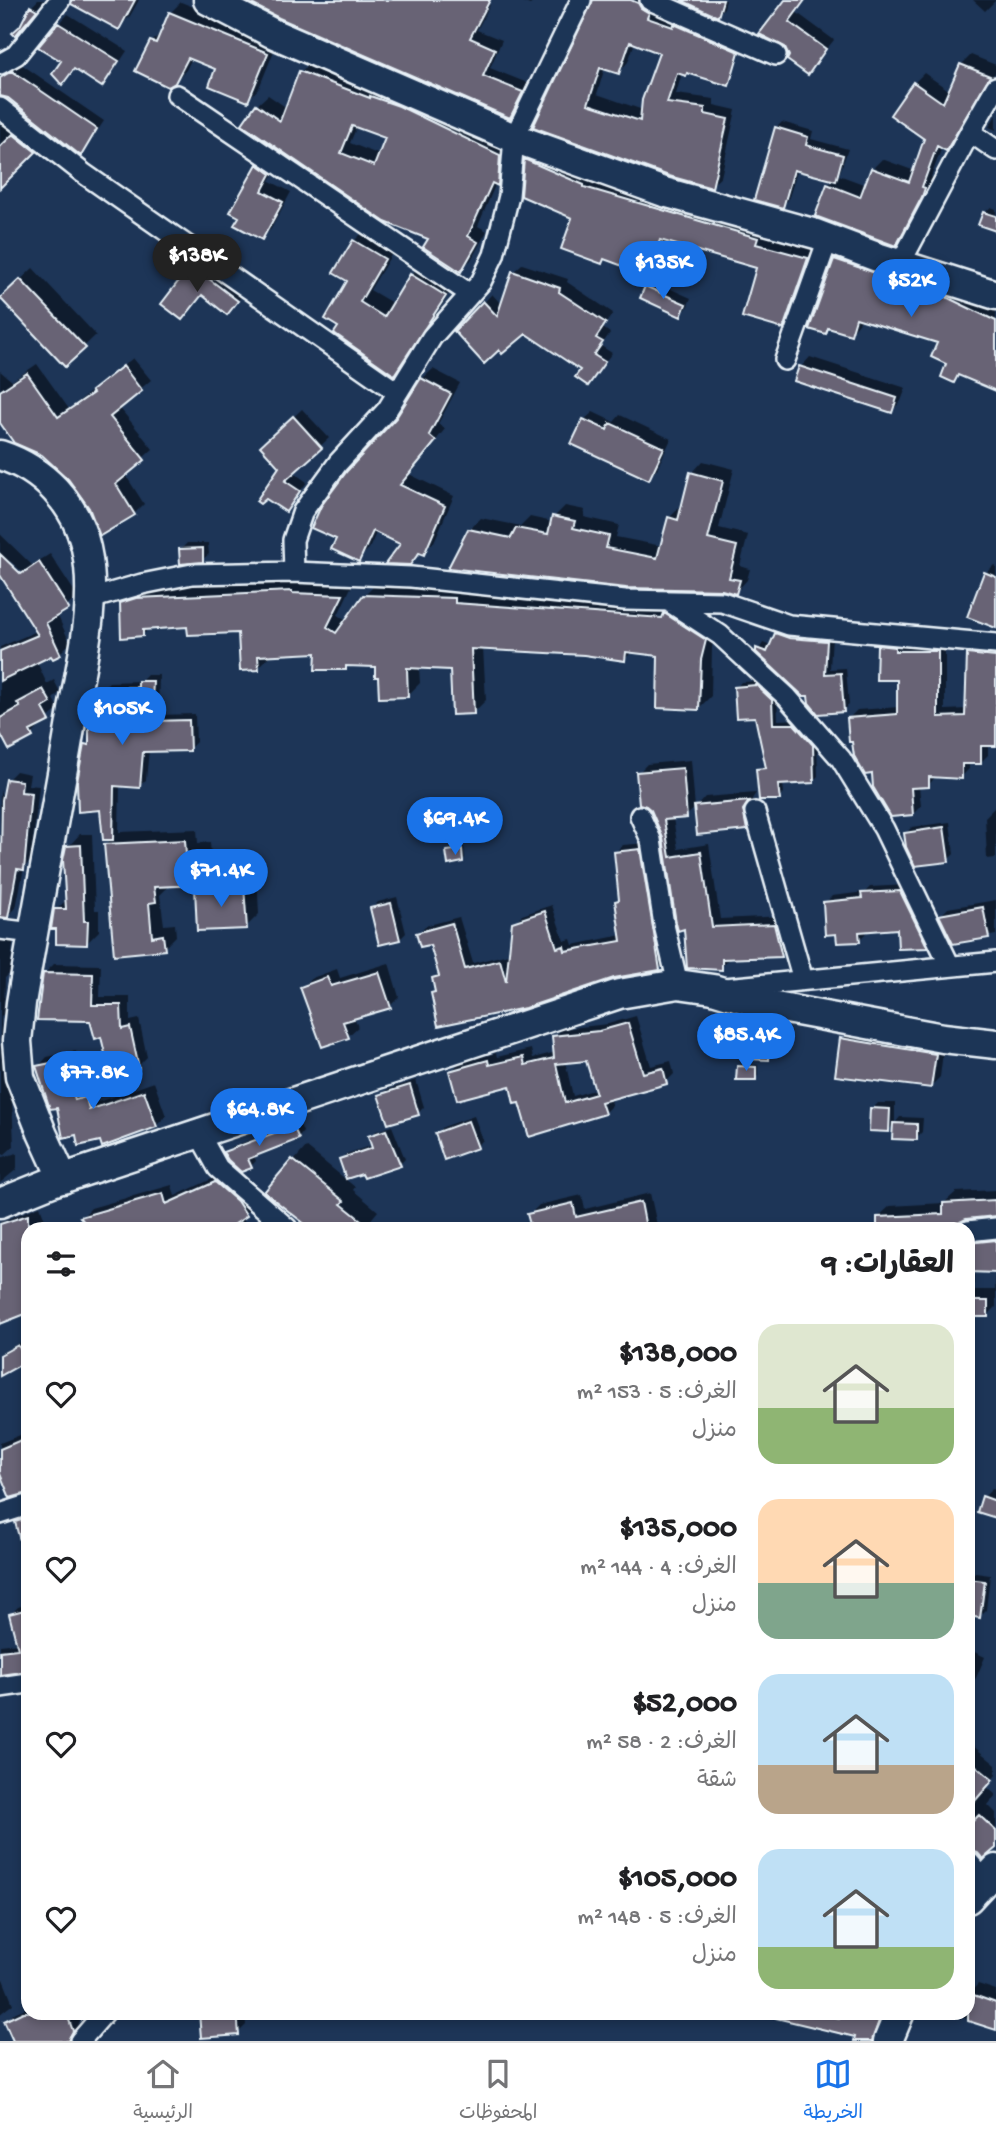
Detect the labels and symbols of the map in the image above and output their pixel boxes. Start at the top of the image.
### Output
pin: $138K [148,234,246,294]
pin: $135K [614,242,712,301]
pin: $52K [870,260,952,319]
pin: $105K [73,688,171,747]
pin: $69.4K [398,798,512,857]
pin: $71.4K [164,850,278,909]
pin: $85.4K [689,1014,803,1073]
pin: $77.8K [36,1052,150,1111]
pin: $64.8K [202,1088,316,1148]

